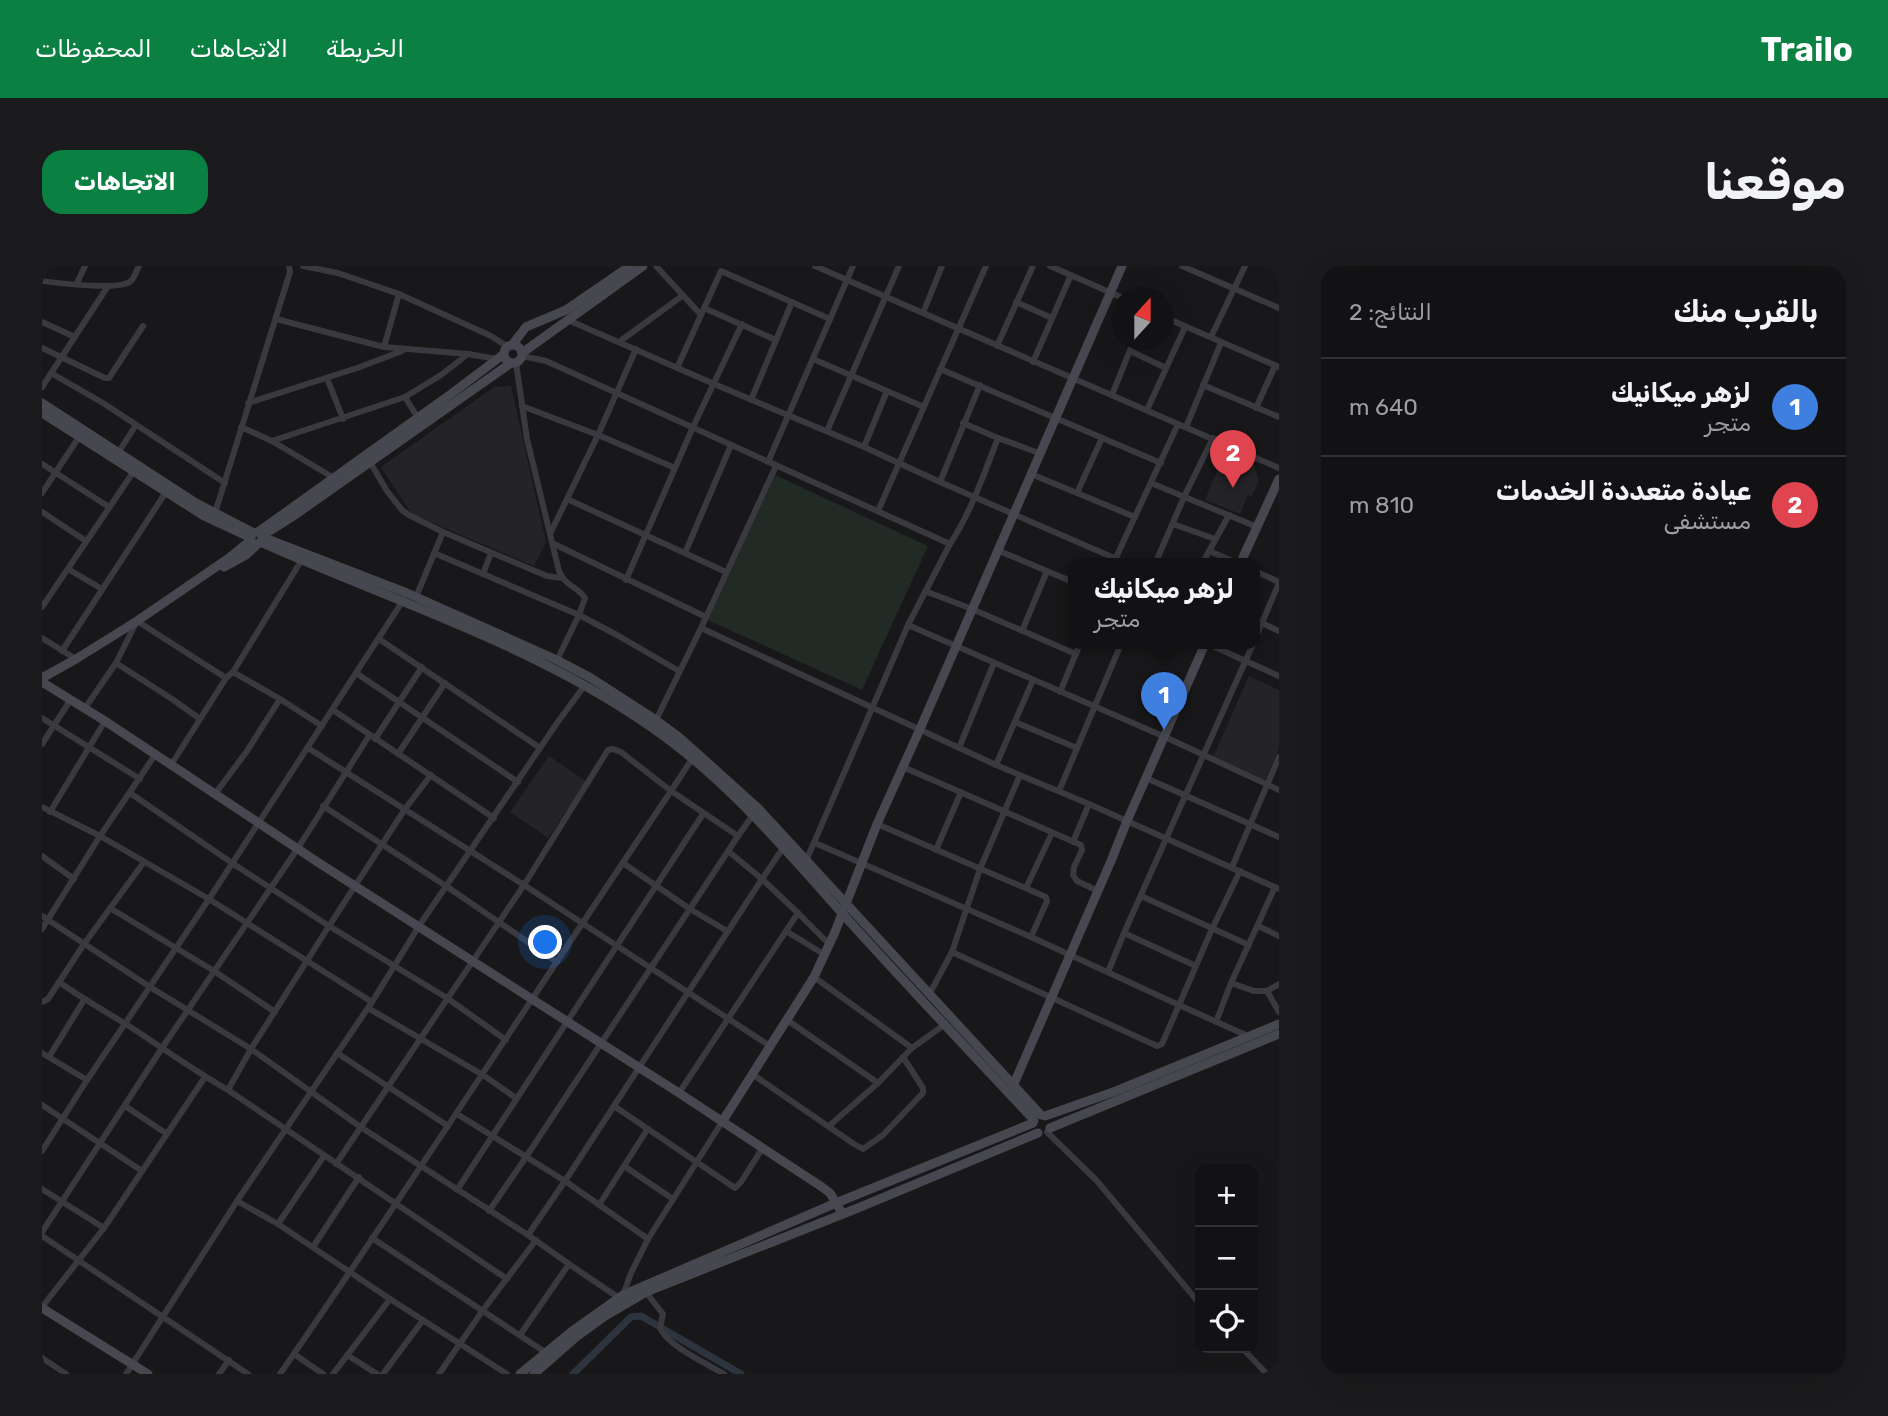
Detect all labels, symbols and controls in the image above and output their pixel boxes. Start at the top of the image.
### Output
text: Trailo [1761,30,1853,69]
text: المحفوظات [35,35,152,63]
text: الاتجاهات [190,35,288,63]
text: الخريطة [326,35,404,63]
button: الاتجاهات [42,150,208,214]
text: موقعنا [1704,153,1846,211]
north arrow [1111,287,1174,350]
text: بالقرب منك [1673,294,1818,330]
text: النتائج: 2 [1349,298,1432,326]
text: لزهر ميكانيك [1611,378,1751,409]
text: 640 m [1349,393,1418,421]
text: 1 [1789,393,1801,421]
text: متجر [1705,409,1751,437]
pin: 2 [1210,430,1256,488]
text: عيادة متعددة الخدمات [1496,476,1751,507]
text: 810 m [1349,491,1414,519]
text: 2 [1788,491,1802,519]
text: مستشفى [1663,507,1751,535]
popup [1068,558,1260,649]
text: لزهر ميكانيك [1094,574,1234,605]
text: متجر [1094,605,1140,633]
pin: 1 [1141,672,1187,730]
your location [528,925,562,959]
map controls [1195,1164,1258,1353]
button: + [1195,1164,1258,1227]
button: − [1195,1227,1258,1290]
button: locate [1195,1290,1258,1353]

